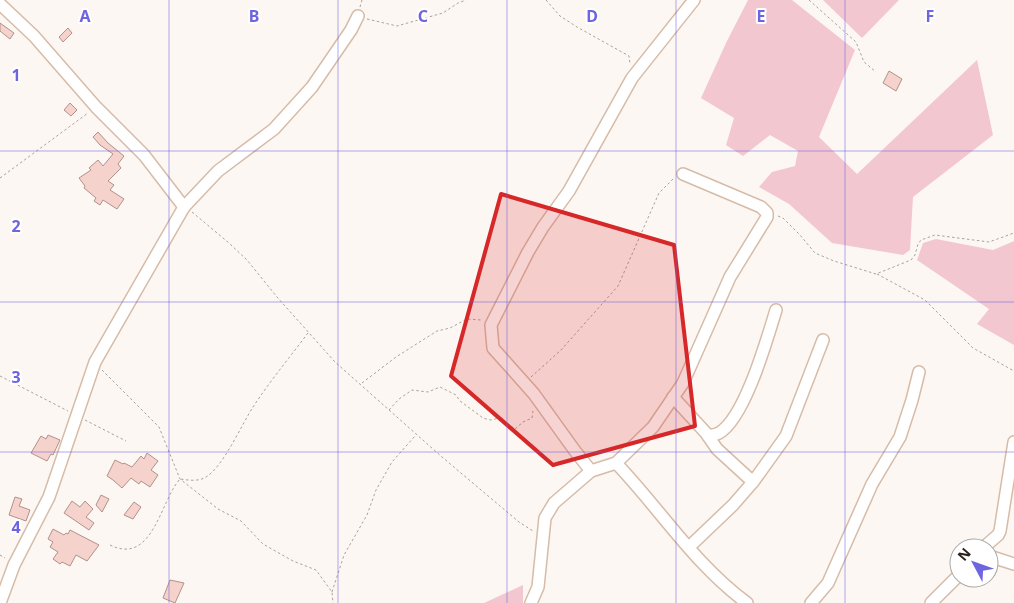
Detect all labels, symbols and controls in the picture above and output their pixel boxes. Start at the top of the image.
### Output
text: A [79,5,91,27]
text: B [249,5,259,27]
text: C [418,5,428,27]
text: D [586,5,598,27]
text: E [757,5,766,27]
text: F [926,5,934,27]
text: 1 [11,64,21,86]
text: 2 [11,215,21,237]
text: 3 [11,366,21,388]
text: 4 [11,516,21,538]
north arrow [949,538,999,588]
text: N [953,544,975,565]

